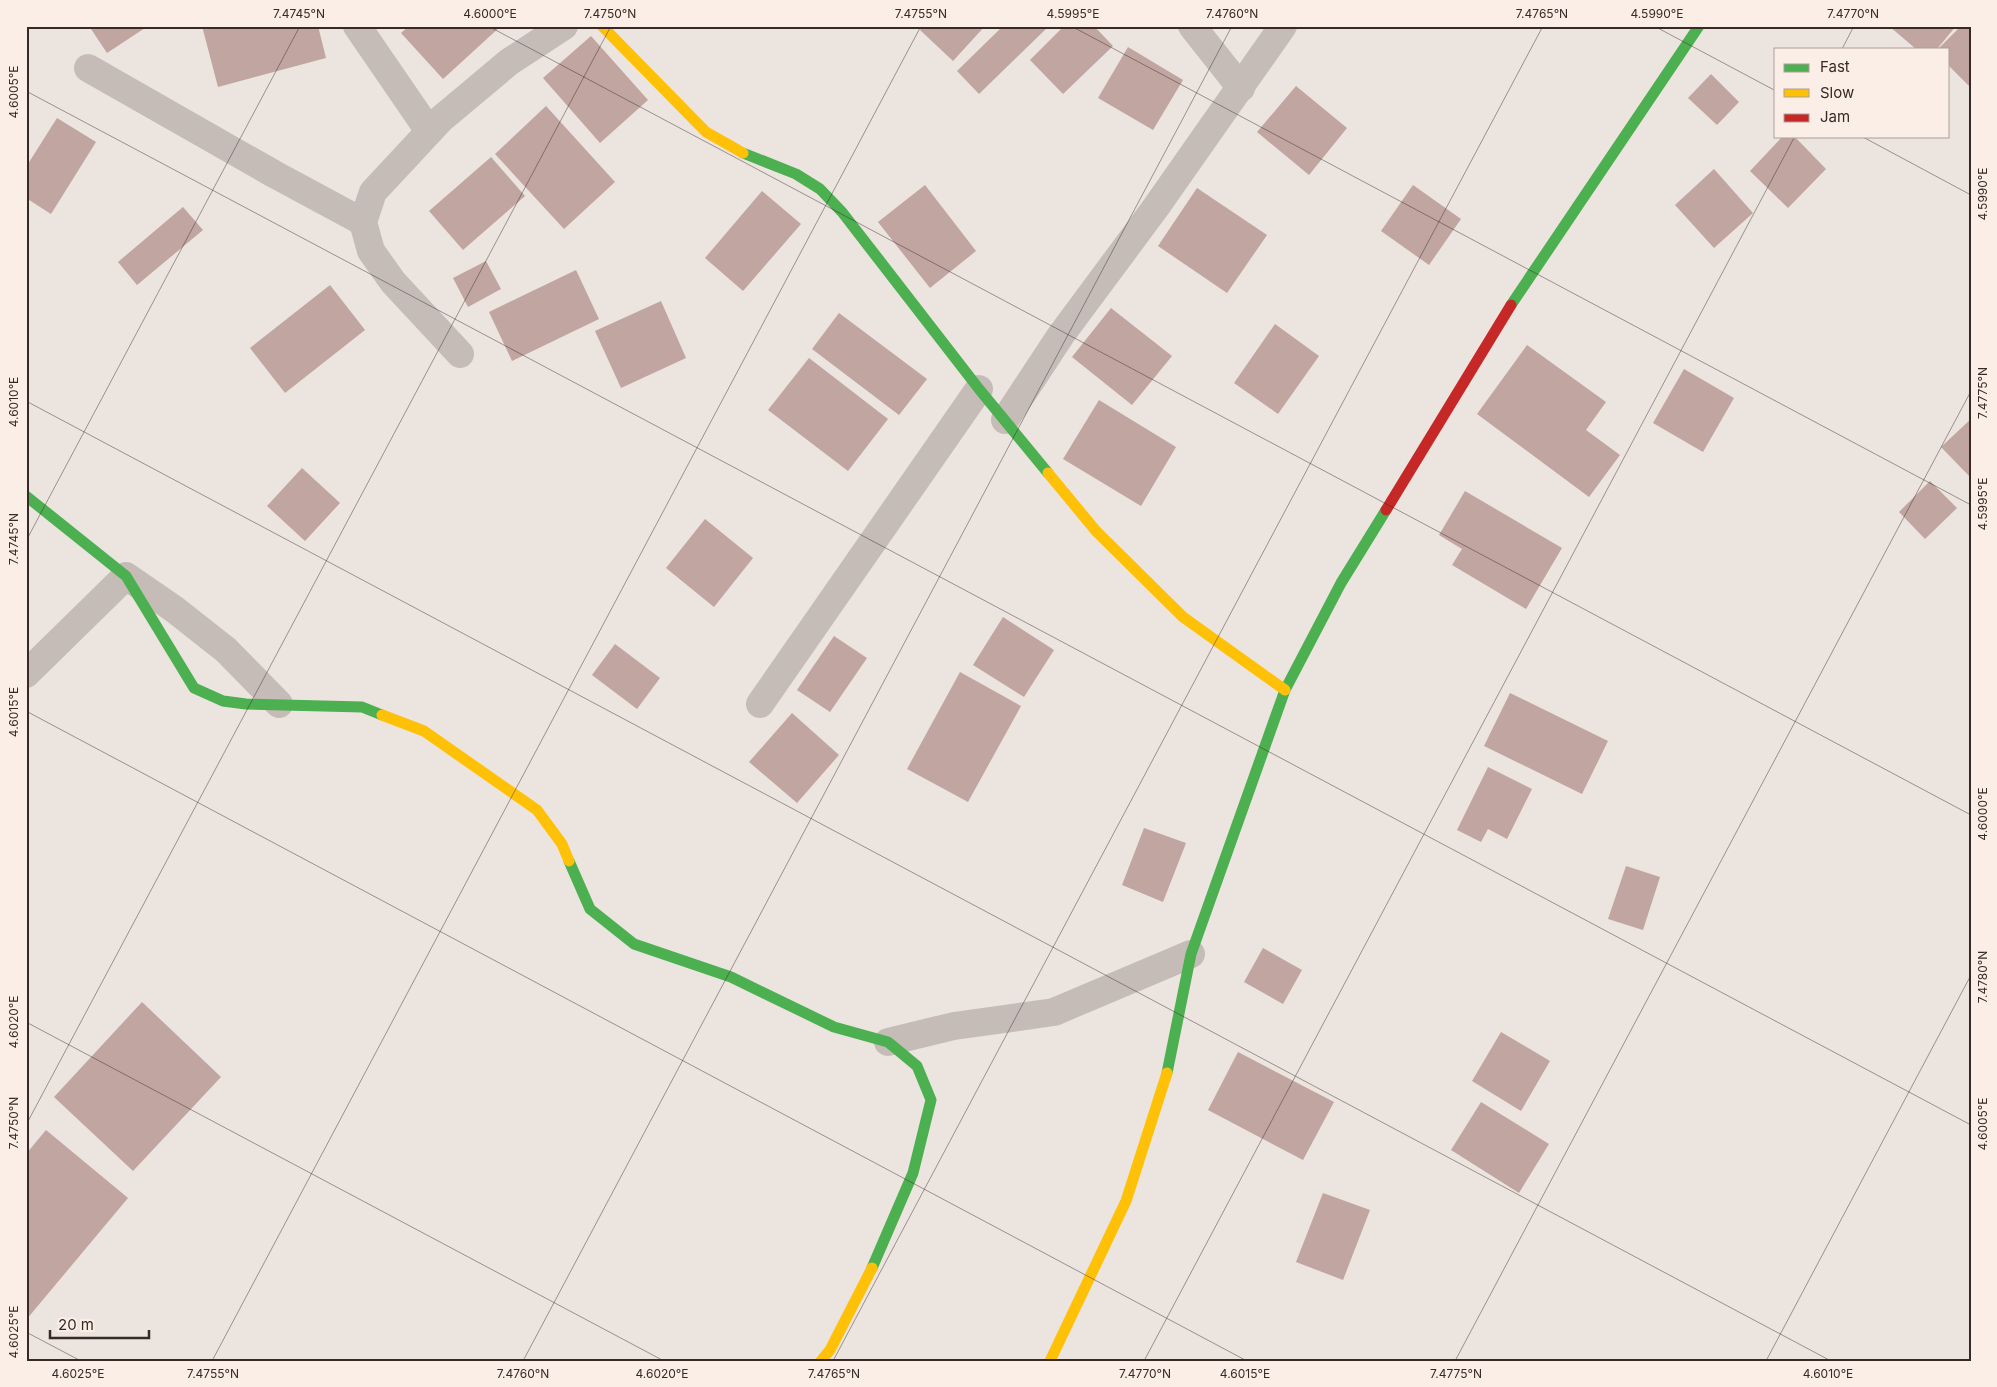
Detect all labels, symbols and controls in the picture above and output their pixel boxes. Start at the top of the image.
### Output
text: 7.4745°N [273,6,325,21]
text: 4.6000°E [463,6,517,21]
text: 7.4750°N [584,6,636,21]
text: 7.4755°N [895,6,947,21]
text: 4.5995°E [1047,6,1099,21]
text: 7.4760°N [1206,6,1258,21]
text: 7.4765°N [1516,6,1568,21]
text: 4.5990°E [1630,6,1684,21]
text: 7.4770°N [1827,6,1879,21]
legend [1774,48,1950,138]
text: Fast [1820,57,1850,76]
text: 4.6005°E [6,65,21,119]
text: Slow [1820,83,1854,102]
text: Jam [1820,107,1850,126]
text: 4.5990°E [1975,167,1990,221]
text: 7.4775°N [1975,367,1990,419]
text: 4.6010°E [6,377,21,427]
text: 4.5995°E [1975,478,1990,530]
text: 7.4745°N [6,513,21,565]
text: 4.6015°E [6,687,21,737]
text: 4.6000°E [1975,787,1990,841]
text: 7.4780°N [1975,951,1990,1003]
text: 4.6020°E [6,995,21,1049]
text: 7.4750°N [6,1097,21,1149]
text: 4.6005°E [1975,1097,1990,1151]
text: 4.6025°E [6,1306,21,1358]
scale bar [50,1307,149,1339]
text: 20 m [58,1315,94,1334]
text: 4.6025°E [52,1366,104,1381]
text: 7.4755°N [187,1366,239,1381]
text: 7.4760°N [497,1366,549,1381]
text: 4.6020°E [635,1366,689,1381]
text: 7.4765°N [808,1366,860,1381]
text: 7.4770°N [1119,1366,1171,1381]
text: 4.6015°E [1220,1366,1270,1381]
text: 7.4775°N [1430,1366,1482,1381]
text: 4.6010°E [1803,1366,1853,1381]

